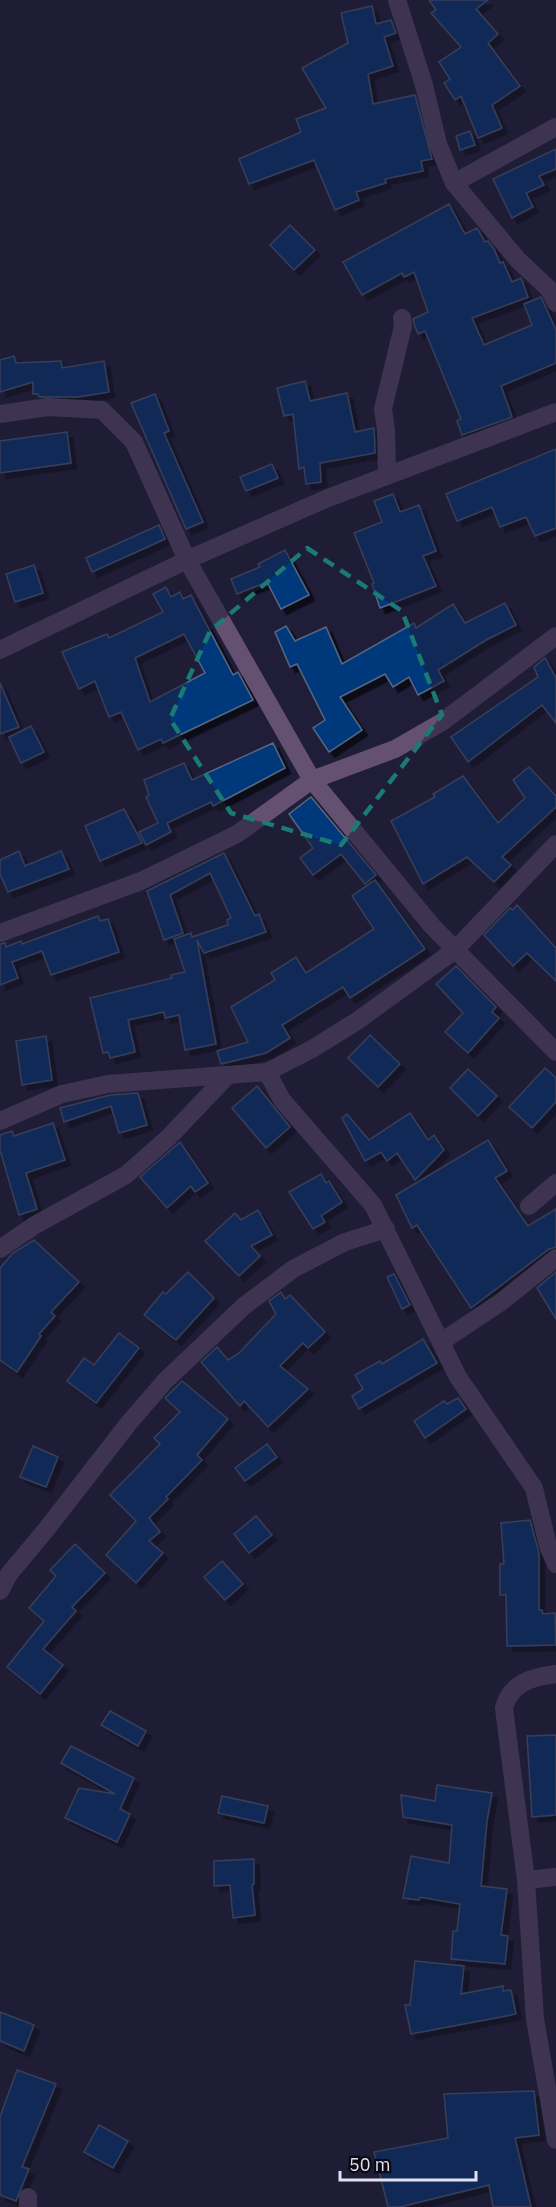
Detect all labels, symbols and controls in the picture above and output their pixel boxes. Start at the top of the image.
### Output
scale bar [340,2144,476,2182]
text: 50 m [349,2153,391,2176]

